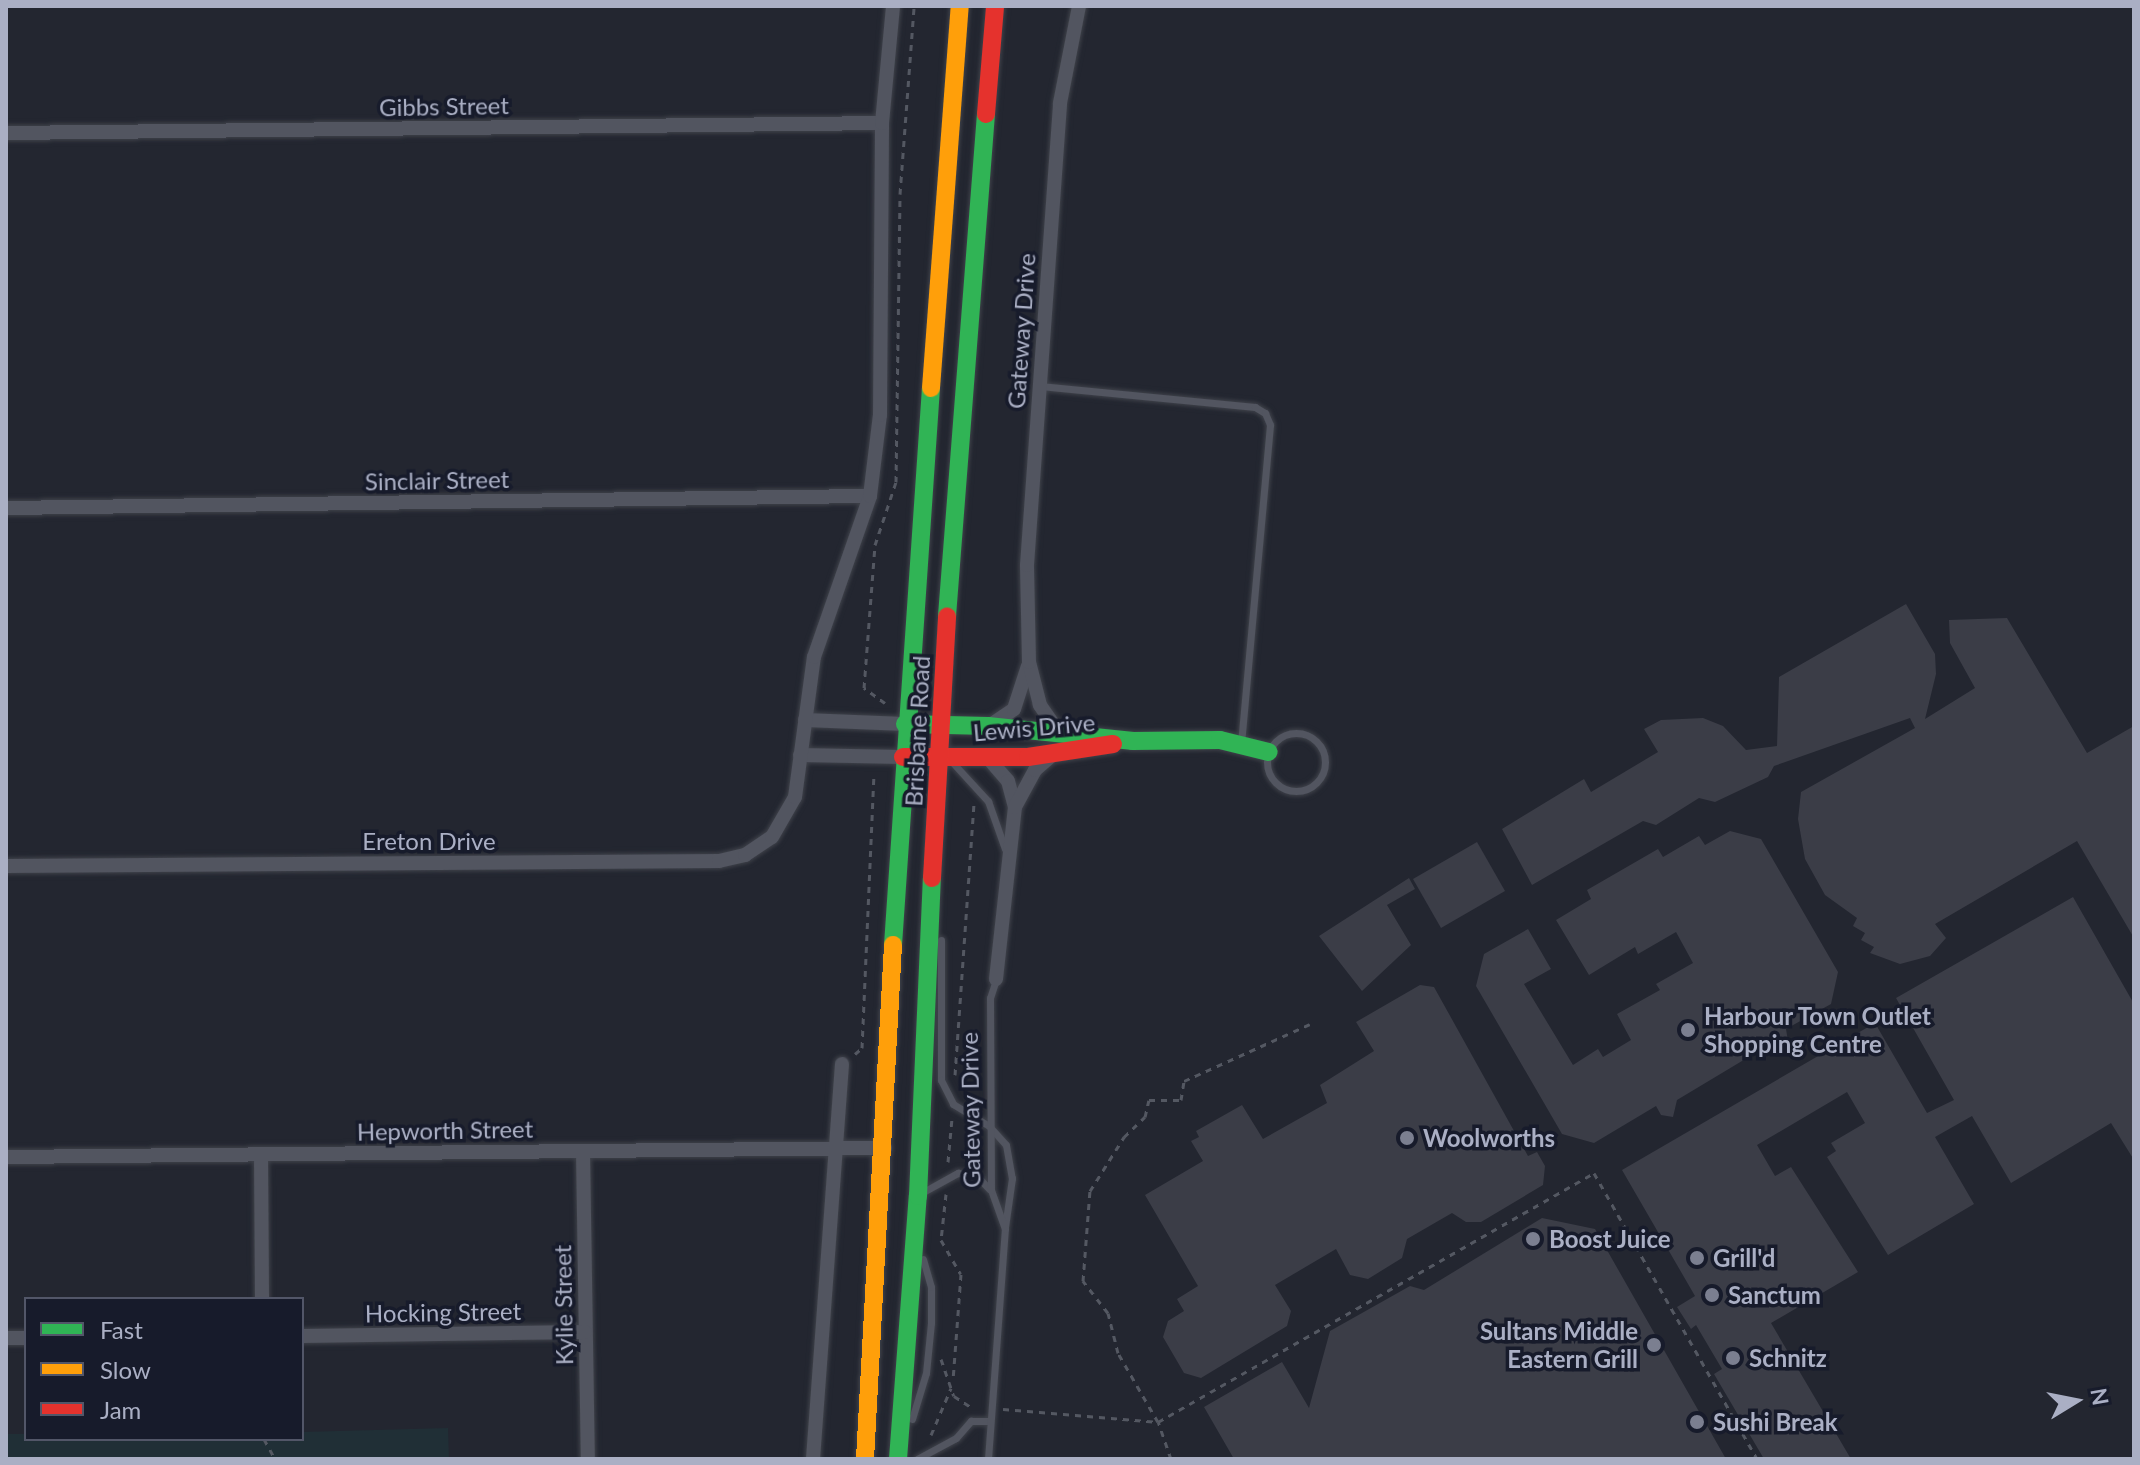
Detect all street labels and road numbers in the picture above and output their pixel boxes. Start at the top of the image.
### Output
street label: Gibbs Street [379,90,509,122]
street label: Gateway Drive [1001,252,1041,410]
street label: Sinclair Street [364,464,510,496]
street label: Brisbane Road [899,655,935,807]
street label: Lewis Drive [972,707,1096,747]
street label: Ereton Drive [362,827,496,855]
street label: Gateway Drive [954,1032,986,1188]
street label: Hepworth Street [357,1114,533,1146]
street label: Kylie Street [548,1245,578,1365]
street label: Hocking Street [365,1296,521,1328]

